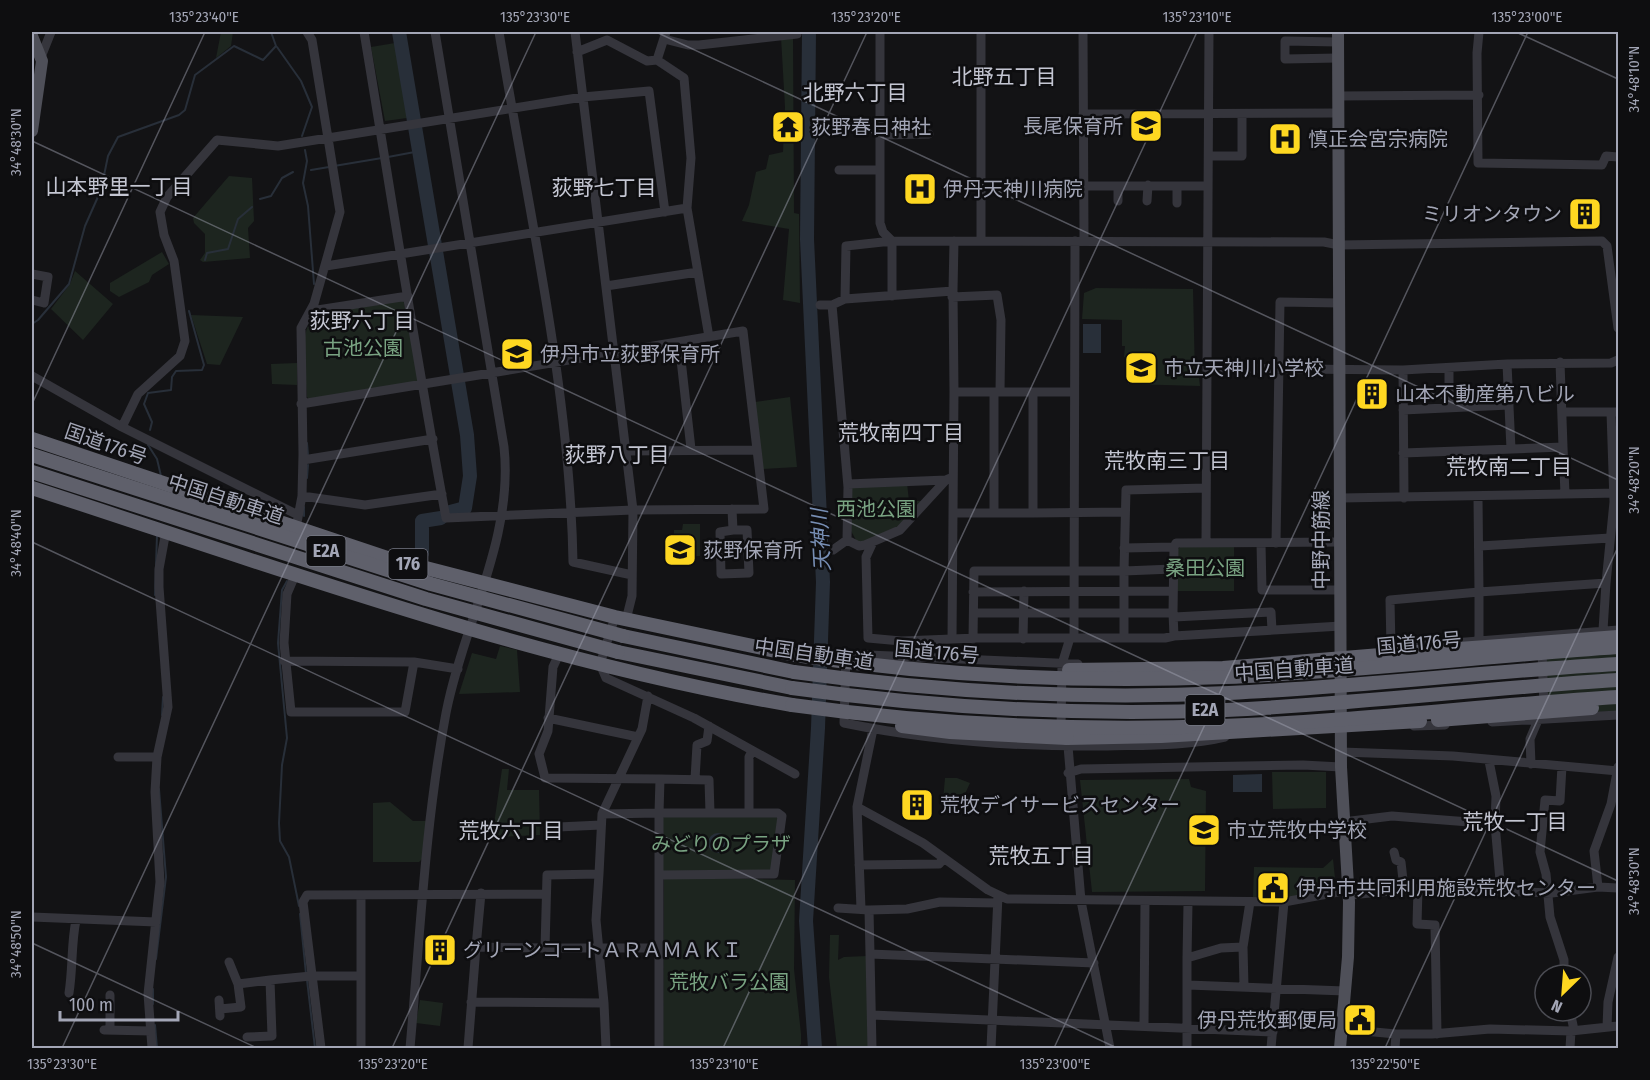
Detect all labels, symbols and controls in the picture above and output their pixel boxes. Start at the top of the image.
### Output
text: 135°23'40"E [169,8,239,26]
text: 135°23'30"E [500,8,570,26]
text: 135°23'20"E [831,8,901,26]
text: 135°23'10"E [1163,8,1232,26]
text: 135°23'00"E [1492,8,1562,26]
text: 34°48'10"N [1625,46,1643,112]
district label: 北野五丁目 [952,64,1057,90]
district label: 北野六丁目 [803,80,908,106]
text: 34°48'30"N [7,108,25,176]
school or university icon: 長尾保育所 [1128,108,1164,144]
temple icon: 荻野春日神社 [770,109,806,145]
place label: 長尾保育所 [1023,114,1123,138]
place label: 荻野春日神社 [811,115,931,139]
hospital icon: 慎正会宮宗病院 [1267,121,1303,157]
place label: 慎正会宮宗病院 [1308,127,1448,151]
hospital icon: 伊丹天神川病院 [902,171,938,207]
district label: 山本野里一丁目 [46,174,193,200]
district label: 荻野七丁目 [552,175,657,201]
place label: 伊丹天神川病院 [943,177,1083,201]
building icon: ミリオンタウン [1567,196,1603,232]
place label: ミリオンタウン [1422,202,1562,226]
district label: 荻野六丁目 [310,308,415,334]
park label: 古池公園 [323,336,403,360]
school or university icon: 伊丹市立荻野保育所 [499,336,535,372]
place label: 伊丹市立荻野保育所 [540,342,720,366]
school or university icon: 市立天神川小学校 [1123,350,1159,386]
place label: 市立天神川小学校 [1164,356,1324,380]
building icon: 山本不動産第八ビル [1354,376,1390,412]
place label: 山本不動産第八ビル [1395,382,1575,406]
street label: 国道176号 [62,419,150,469]
district label: 荒牧南四丁目 [838,420,964,446]
district label: 荻野八丁目 [565,442,670,468]
text: 34°48'20"N [1625,446,1643,514]
district label: 荒牧南三丁目 [1104,448,1230,474]
district label: 荒牧南二丁目 [1446,454,1572,480]
street label: 中国自動車道 [165,469,287,529]
street label: 中野中筋線 [1309,490,1333,590]
park label: 西池公園 [836,497,916,521]
water label: 天神川 [806,506,836,572]
text: 34°48'40"N [7,509,25,577]
school or university icon: 荻野保育所 [662,532,698,568]
road number: E2A [306,536,346,566]
place label: 荻野保育所 [703,538,803,562]
road number: 176 [388,549,428,579]
park label: 桑田公園 [1165,556,1245,580]
street label: 国道176号 [1375,627,1463,659]
street label: 中国自動車道 [753,634,875,674]
street label: 国道176号 [893,636,981,668]
street label: 中国自動車道 [1233,653,1355,685]
road number: E2A [1186,695,1224,725]
building icon: 荒牧デイサービスセンター [899,787,935,823]
place label: 荒牧デイサービスセンター [940,793,1180,817]
district label: 荒牧一丁目 [1463,809,1568,835]
school or university icon: 市立荒牧中学校 [1186,812,1222,848]
district label: 荒牧六丁目 [459,818,564,844]
place label: 市立荒牧中学校 [1227,818,1367,842]
park label: みどりのプラザ [651,832,791,856]
district label: 荒牧五丁目 [989,843,1094,869]
text: 34°48'30"N [1625,847,1643,915]
public building icon: 伊丹市共同利用施設荒牧センター [1255,870,1291,906]
place label: 伊丹市共同利用施設荒牧センター [1296,876,1596,900]
text: 34°48'50"N [7,910,25,978]
building icon: グリーンコートＡＲＡＭＡＫＩ [422,932,458,968]
place label: グリーンコートＡＲＡＭＡＫＩ [463,938,742,962]
north arrow [1533,963,1593,1023]
park label: 荒牧バラ公園 [669,970,789,994]
scale bar [60,984,178,1022]
text: 100 m [69,994,113,1016]
text: N [1549,996,1565,1017]
public building icon: 伊丹荒牧郵便局 [1342,1002,1378,1038]
place label: 伊丹荒牧郵便局 [1197,1008,1337,1032]
text: 135°23'30"E [27,1055,97,1073]
text: 135°23'20"E [358,1055,428,1073]
text: 135°23'10"E [690,1055,759,1073]
text: 135°23'00"E [1020,1055,1090,1073]
text: 135°22'50"E [1350,1055,1420,1073]

